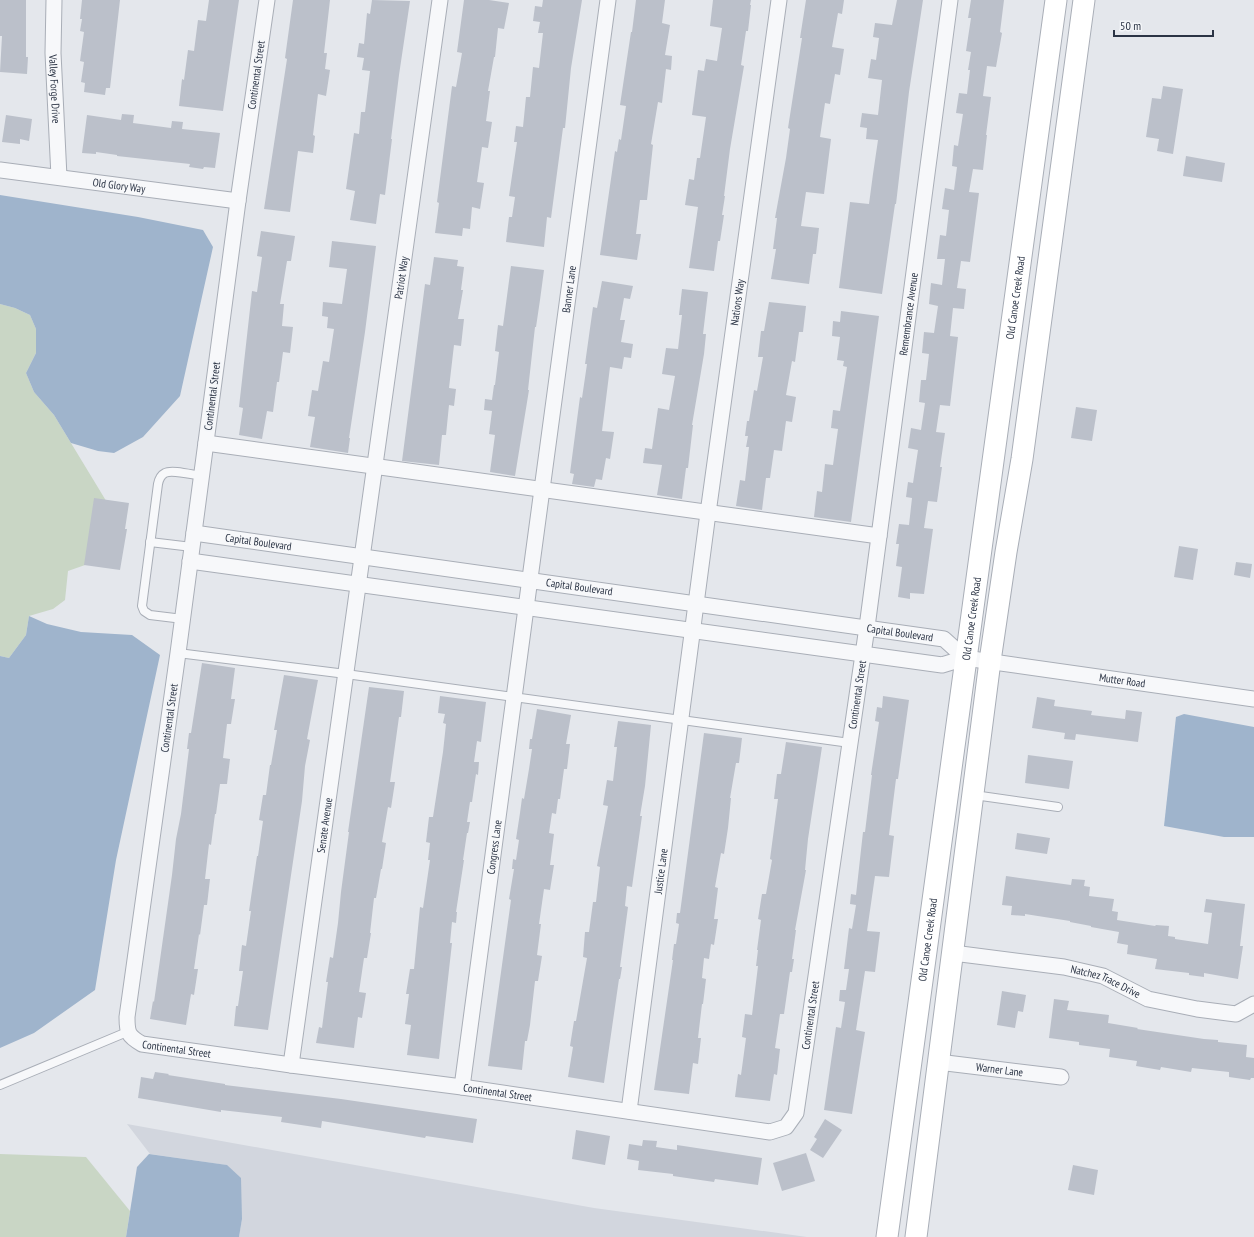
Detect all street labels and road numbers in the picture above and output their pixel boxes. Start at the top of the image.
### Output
street label: Continental Street [244,40,268,110]
street label: Valley Forge Drive [46,53,63,124]
street label: Old Glory Way [92,175,147,196]
street label: Patriot Way [391,255,411,300]
street label: Old Canoe Creek Road [1003,255,1028,340]
street label: Banner Lane [559,264,579,314]
street label: Remembrance Avenue [896,271,921,356]
street label: Nations Way [727,277,747,326]
street label: Continental Street [201,361,223,431]
street label: Capital Boulevard [224,530,293,553]
street label: Capital Boulevard [545,575,614,598]
street label: Old Canoe Creek Road [959,576,984,661]
street label: Capital Boulevard [866,621,934,644]
street label: Continental Street [845,659,869,730]
street label: Mutter Road [1098,670,1146,691]
street label: Continental Street [157,683,181,753]
street label: Senate Avenue [314,796,335,854]
street label: Congress Lane [483,819,505,875]
street label: Justice Lane [651,847,671,896]
street label: Old Canoe Creek Road [915,897,940,982]
street label: Natchez Trace Drive [1069,962,1143,1001]
street label: Continental Street [798,980,822,1050]
street label: Continental Street [141,1037,212,1061]
street label: Warner Lane [975,1060,1024,1079]
street label: Continental Street [462,1080,533,1104]

